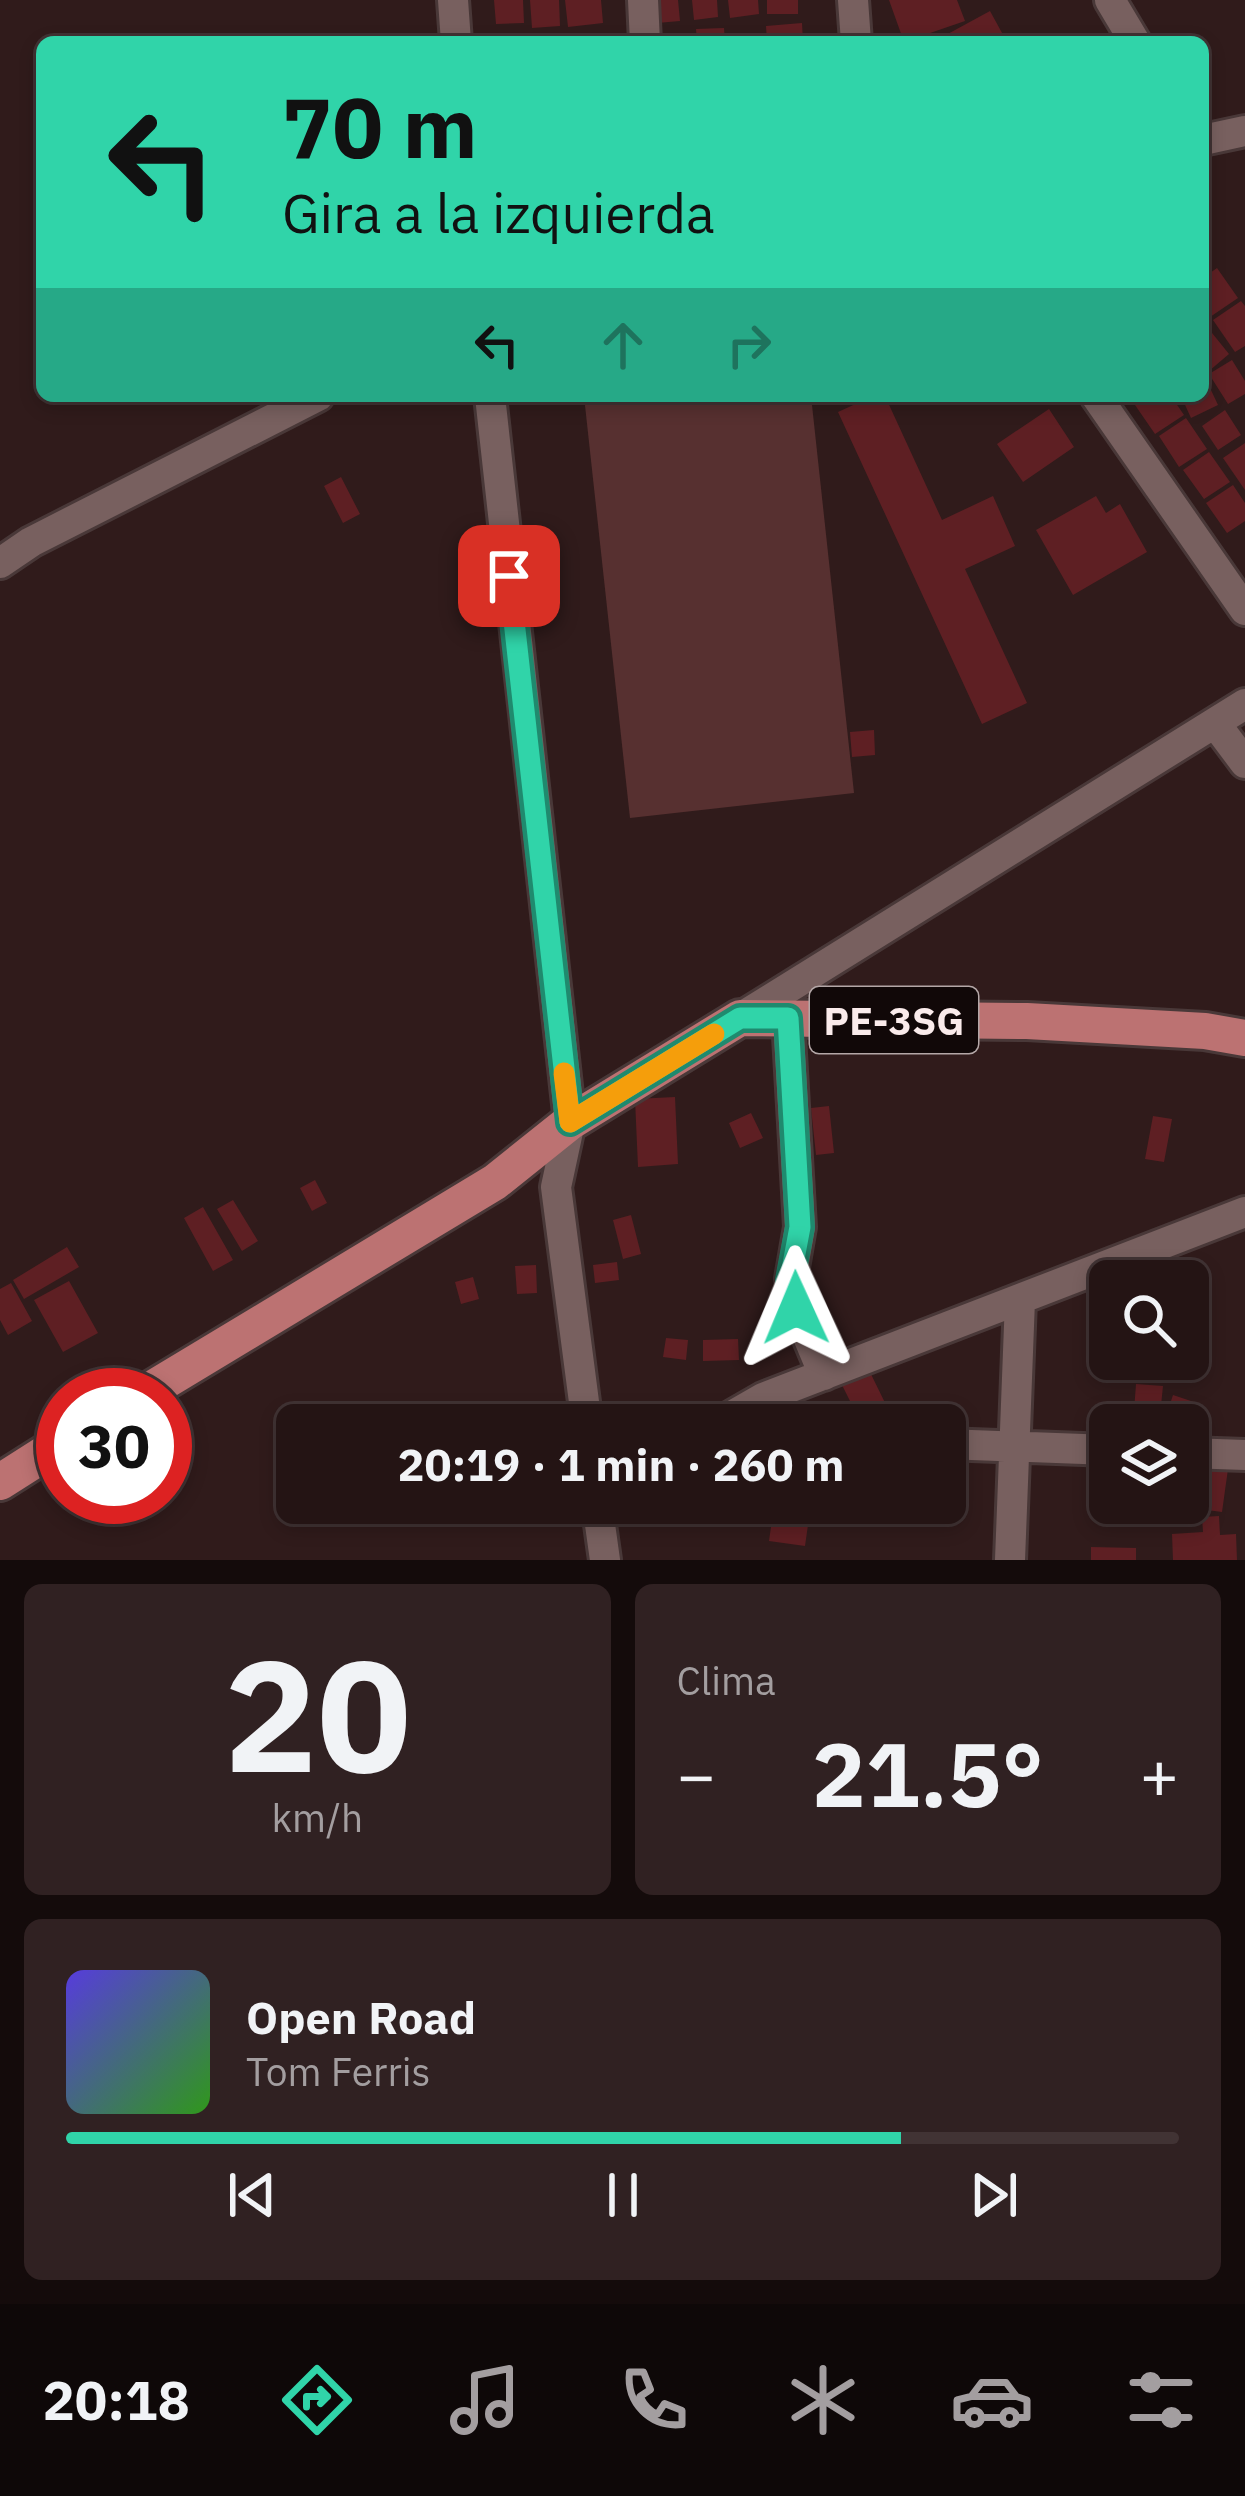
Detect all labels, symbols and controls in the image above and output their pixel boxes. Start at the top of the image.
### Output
text: 70 m [282,72,478,181]
icon: left [84,84,240,240]
text: Gira a la izquierda [282,178,715,248]
icon: left [464,312,530,378]
icon: ahead [590,312,656,378]
icon: right [716,312,782,378]
pin [458,525,560,627]
icon: arrive [476,543,542,609]
road number: PE-3SG [810,987,978,1053]
position arrow [733,1245,859,1371]
map controls [1089,1260,1209,1524]
button: search [1089,1260,1209,1380]
speed limit sign: 30 [36,1368,192,1524]
button: layers [1089,1404,1209,1524]
text: 20:19 · 1 min · 260 m [398,1435,844,1493]
text: 20 [224,1612,411,1815]
text: Clima [677,1655,776,1706]
text: 21.5° [812,1715,1044,1832]
text: − [677,1731,716,1817]
text: + [1139,1731,1179,1817]
text: km/h [271,1792,363,1843]
text: Open Road [246,1988,476,2046]
text: Tom Ferris [246,2046,430,2097]
icon: previous [219,2162,285,2228]
icon: pause [590,2162,656,2228]
icon: next [961,2162,1027,2228]
icon: directions [275,2358,359,2442]
icon: music [443,2358,527,2442]
icon: phone [612,2358,696,2442]
icon: climate [781,2358,865,2442]
icon: car [950,2358,1034,2442]
icon: filters [1119,2358,1203,2442]
text: 20:18 [42,2365,190,2435]

